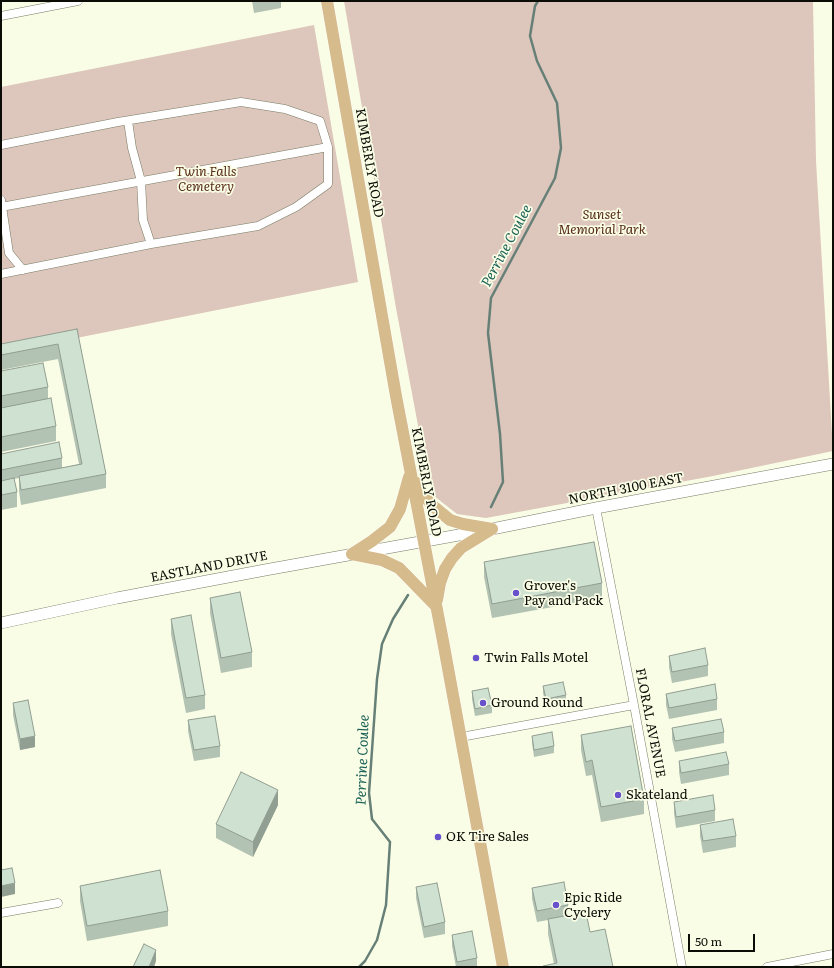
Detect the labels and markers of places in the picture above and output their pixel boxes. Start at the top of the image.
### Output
place label: Grover's Pay and Pack [524,578,603,609]
marker: Grover's Pay and Pack [511,588,521,598]
place label: Twin Falls Motel [484,650,588,666]
marker: Twin Falls Motel [471,653,481,663]
place label: Ground Round [491,695,583,711]
marker: Ground Round [478,698,488,708]
place label: Skateland [626,787,688,803]
marker: Skateland [613,790,623,800]
place label: OK Tire Sales [446,829,529,845]
marker: OK Tire Sales [433,832,443,842]
place label: Epic Ride Cyclery [564,890,622,921]
marker: Epic Ride Cyclery [551,900,561,910]

